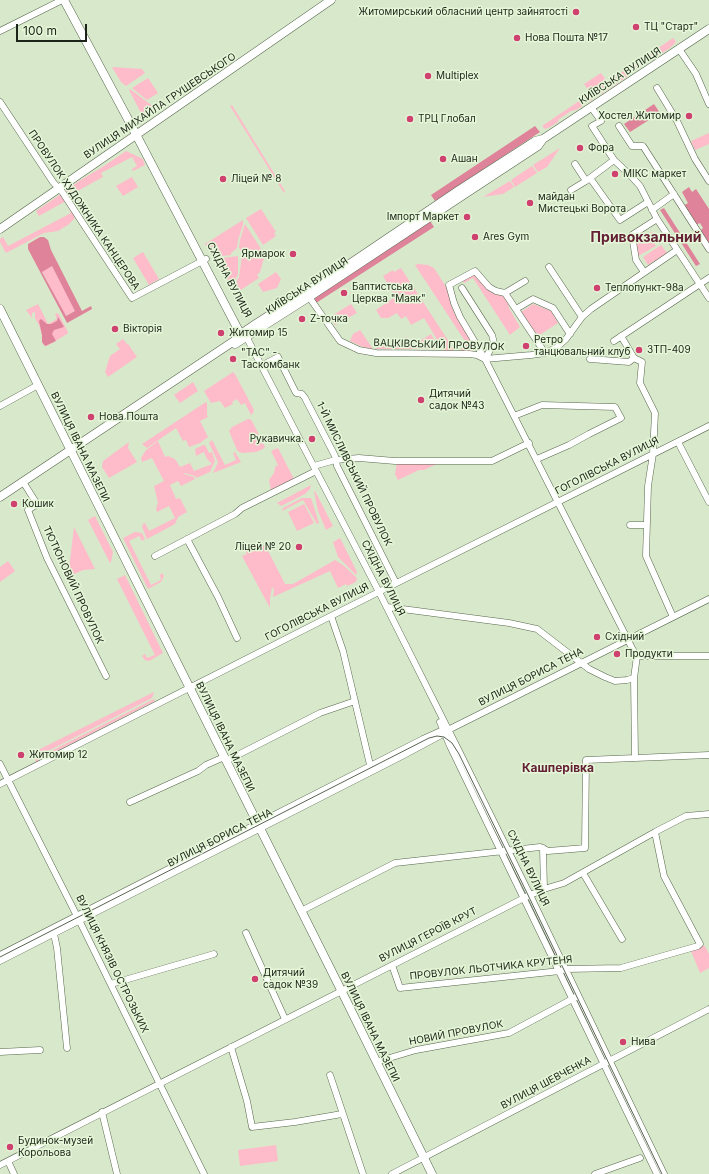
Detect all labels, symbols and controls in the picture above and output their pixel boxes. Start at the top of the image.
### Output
place label: Житомирський обласний центр зайнятості [359,6,568,18]
marker: Житомирський обласний центр зайнятості [571,7,581,17]
scale bar [18,16,89,42]
place label: ТЦ "Старт" [644,21,698,33]
marker: ТЦ "Старт" [631,22,641,32]
text: 100 m [23,23,57,38]
place label: Нова Пошта №17 [525,32,608,44]
marker: Нова Пошта №17 [512,33,522,43]
street label: КИЇВСЬКА ВУЛИЦЯ [577,45,663,107]
street label: ВУЛИЦЯ МИХАЙЛА ГРУШЕВСЬКОГО [82,50,238,162]
place label: Multiplex [436,70,479,82]
marker: Multiplex [423,71,433,81]
place label: Хостел Житомир [598,110,681,122]
marker: Хостел Житомир [684,111,694,121]
place label: ТРЦ Глобал [418,113,476,125]
marker: ТРЦ Глобал [405,114,415,124]
street label: ПРОВУЛОК ХУДОЖНИКА КАНЦЕРОВА [26,128,142,292]
place label: Фора [588,142,614,154]
marker: Фора [575,143,585,153]
place label: Ашан [451,153,478,165]
marker: Ашан [438,154,448,164]
place label: МІКС маркет [623,168,686,180]
marker: МІКС маркет [610,169,620,179]
place label: Ліцей № 8 [231,173,281,185]
marker: Ліцей № 8 [218,174,228,184]
place label: майдан Мистецькі Ворота [538,191,626,214]
marker: майдан Мистецькі Ворота [525,198,535,208]
place label: Імпорт Маркет [387,211,459,223]
marker: Імпорт Маркет [462,212,472,222]
district label: Привокзальний [591,230,701,246]
place label: Ares Gym [483,231,529,243]
marker: Ares Gym [470,232,480,242]
street label: СХІДНА ВУЛИЦЯ [204,240,254,320]
place label: Ярмарок [242,248,285,260]
marker: Ярмарок [288,249,298,259]
street label: КИЇВСЬКА ВУЛИЦЯ [264,255,350,317]
place label: Баптистська Церква "Маяк" [352,281,426,304]
place label: Теплопункт-98а [605,282,684,294]
marker: Теплопункт-98а [592,283,602,293]
marker: Баптистська Церква "Маяк" [339,288,349,298]
place label: Z-точка [310,313,348,325]
marker: Z-точка [297,314,307,324]
place label: Вікторія [123,323,162,335]
marker: Вікторія [110,324,120,334]
place label: Житомир 15 [229,327,288,339]
marker: Житомир 15 [216,328,226,338]
place label: Ретро танцювальний клуб [534,334,630,358]
street label: ВАЦКІВСЬКИЙ ПРОВУЛОК [373,337,505,353]
marker: Ретро танцювальний клуб [521,341,531,351]
place label: ЗТП-409 [647,344,691,356]
marker: ЗТП-409 [634,345,644,355]
place label: "ТАС" - Таскомбанк [241,347,300,370]
marker: "ТАС" - Таскомбанк [228,354,238,364]
place label: Дитячий садок №43 [429,388,484,412]
street label: ВУЛИЦЯ ІВАНА МАЗЕПИ [48,390,112,504]
marker: Дитячий садок №43 [416,395,426,405]
street label: 1-Й МИСЛИВСЬКИЙ ПРОВУЛОК [314,400,394,548]
place label: Нова Пошта [99,411,158,423]
marker: Нова Пошта [86,412,96,422]
place label: Рукавичка. [250,433,304,445]
marker: Рукавичка. [307,434,317,444]
street label: ГОГОЛІВСЬКА ВУЛИЦЯ [553,435,661,497]
place label: Кошик [22,498,54,510]
marker: Кошик [9,499,19,509]
street label: ТЮТЮНОВИЙ ПРОВУЛОК [40,524,106,646]
street label: СХІДНА ВУЛИЦЯ [359,538,407,618]
place label: Ліцей № 20 [234,541,291,553]
marker: Ліцей № 20 [294,542,304,552]
street label: ГОГОЛІВСЬКА ВУЛИЦЯ [263,581,371,643]
place label: Східний [605,631,644,643]
marker: Східний [592,632,602,642]
street label: ВУЛИЦЯ БОРИСА ТЕНА [477,645,585,709]
place label: Продукти [625,648,673,660]
marker: Продукти [612,649,622,659]
street label: ВУЛИЦЯ ІВАНА МАЗЕПИ [193,680,257,794]
place label: Житомир 12 [29,749,88,761]
marker: Житомир 12 [16,750,26,760]
district label: Кашперівка [522,761,594,775]
street label: ВУЛИЦЯ БОРИСА ТЕНА [166,806,274,870]
street label: СХІДНА ВУЛИЦЯ [504,828,552,908]
street label: ВУЛИЦЯ КНЯЗІВ ОСТРОЗЬКИХ [73,893,151,1035]
street label: ВУЛИЦЯ ГЕРОЇВ КРУТ [377,905,479,965]
street label: ПРОВУЛОК ЛЬОТЧИКА КРУТЕНЯ [409,953,573,983]
place label: Дитячий садок №39 [263,967,318,990]
street label: ВУЛИЦЯ ІВАНА МАЗЕПИ [338,970,402,1084]
marker: Дитячий садок №39 [250,974,260,984]
street label: НОВИЙ ПРОВУЛОК [408,1018,504,1048]
place label: Нива [631,1036,656,1048]
marker: Нива [618,1037,628,1047]
street label: ВУЛИЦЯ ШЕВЧЕНКА [499,1054,593,1112]
place label: Будинок-музей Корольова [18,1135,93,1158]
marker: Будинок-музей Корольова [5,1142,15,1152]

